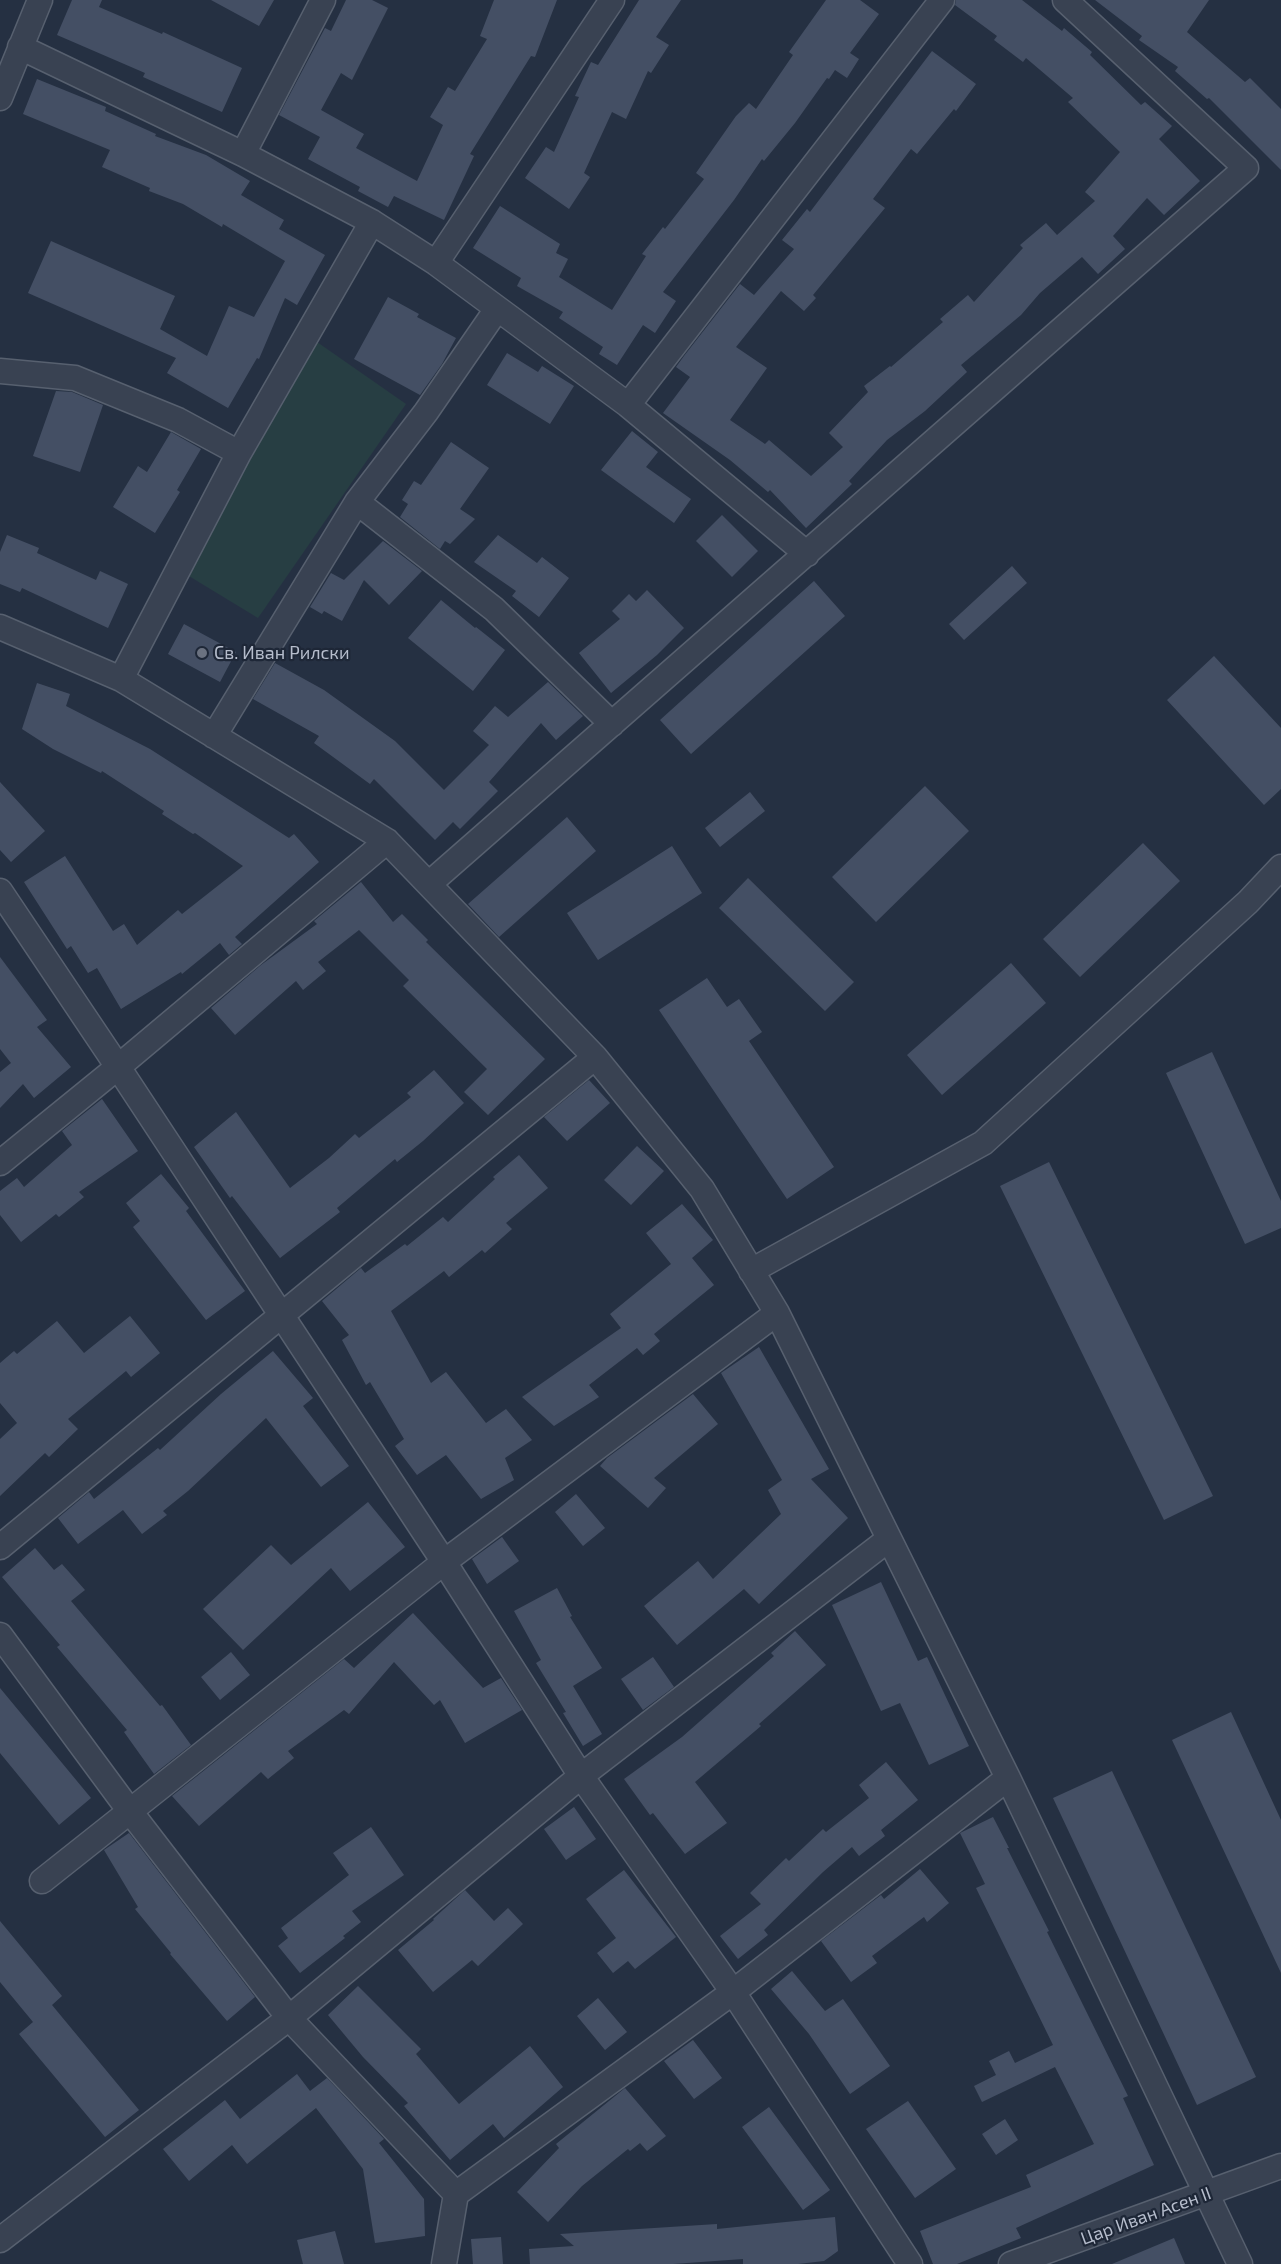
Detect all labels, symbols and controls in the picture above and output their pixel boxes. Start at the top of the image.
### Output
place label: Св. Иван Рилски [214,642,350,664]
marker: Св. Иван Рилски [195,646,209,660]
street label: Цар Иван Асен II [1078,2182,1214,2250]

